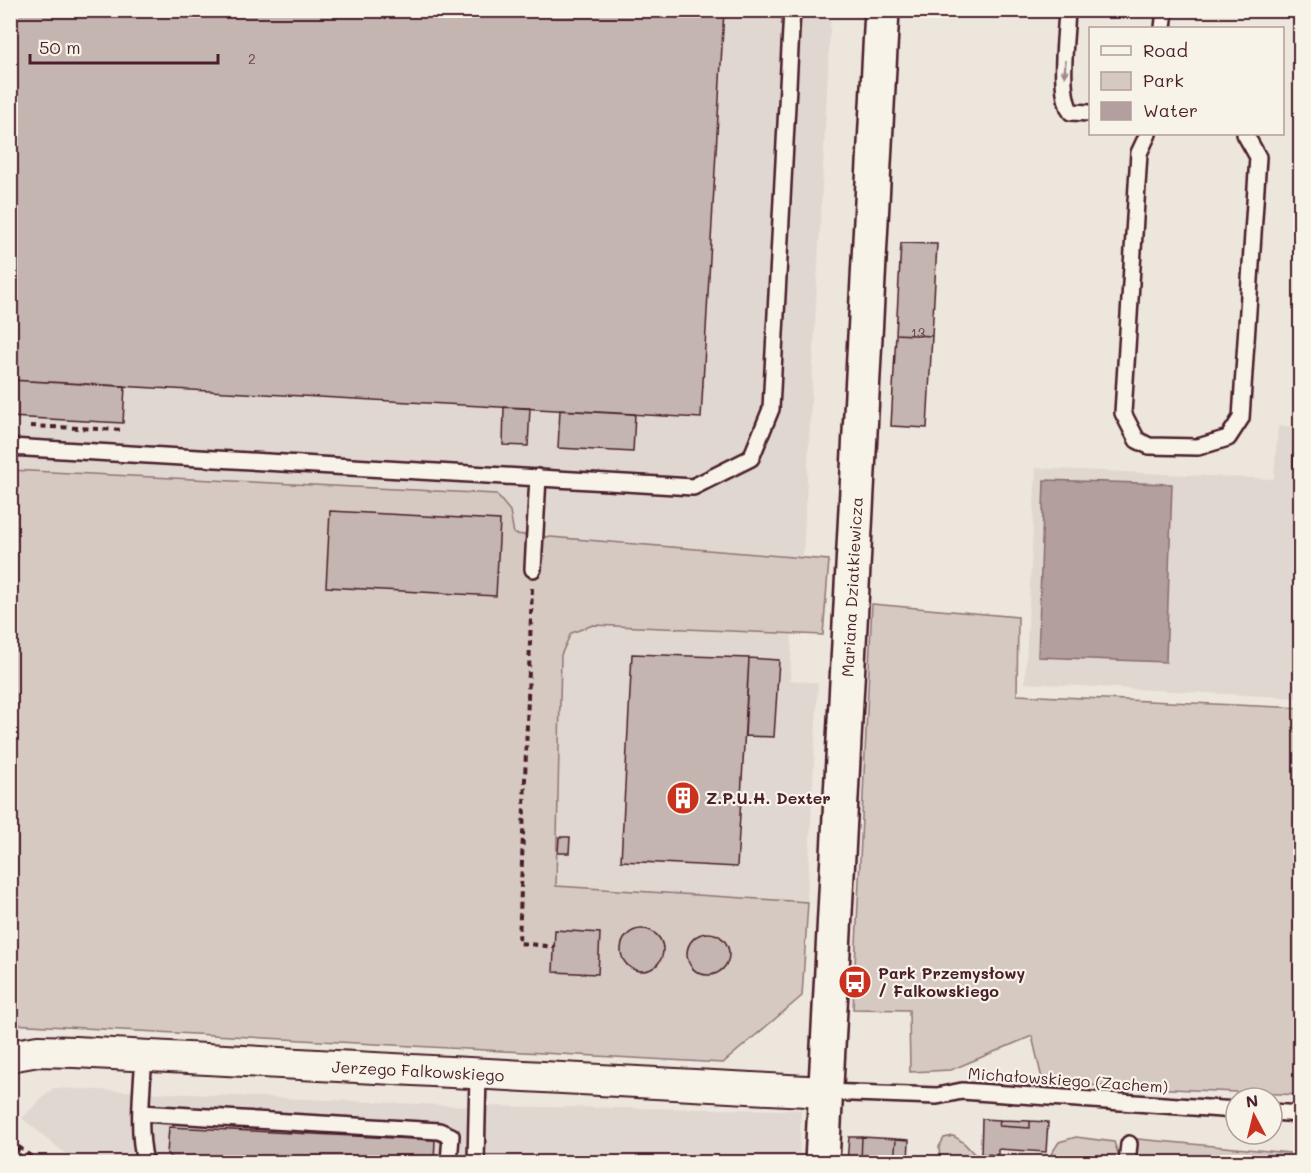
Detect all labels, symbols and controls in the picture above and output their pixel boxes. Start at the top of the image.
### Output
scale bar [30,27,218,65]
legend [1089,27,1284,135]
text: 50 m [39,35,81,59]
text: Road [1143,38,1188,62]
house number: 2 [248,49,256,68]
one-way arrow [1060,59,1069,78]
text: Park [1143,68,1184,92]
text: Water [1143,98,1198,122]
house number: 13 [911,323,925,342]
street label: Mariana Dziatkiewicza [836,496,867,678]
building icon: Z.P.U.H. Dexter [665,780,701,816]
place label: Z.P.U.H. Dexter [706,787,831,808]
place label: Park Przemysłowy / Falkowskiego [878,962,1026,1001]
bus stop icon: Park Przemysłowy / Falkowskiego [837,964,873,1000]
street label: Jerzego Falkowskiego [331,1055,505,1086]
street label: Michałowskiego (Zachem) [967,1062,1169,1097]
north arrow [1224,1086,1284,1146]
text: N [1245,1089,1259,1112]

